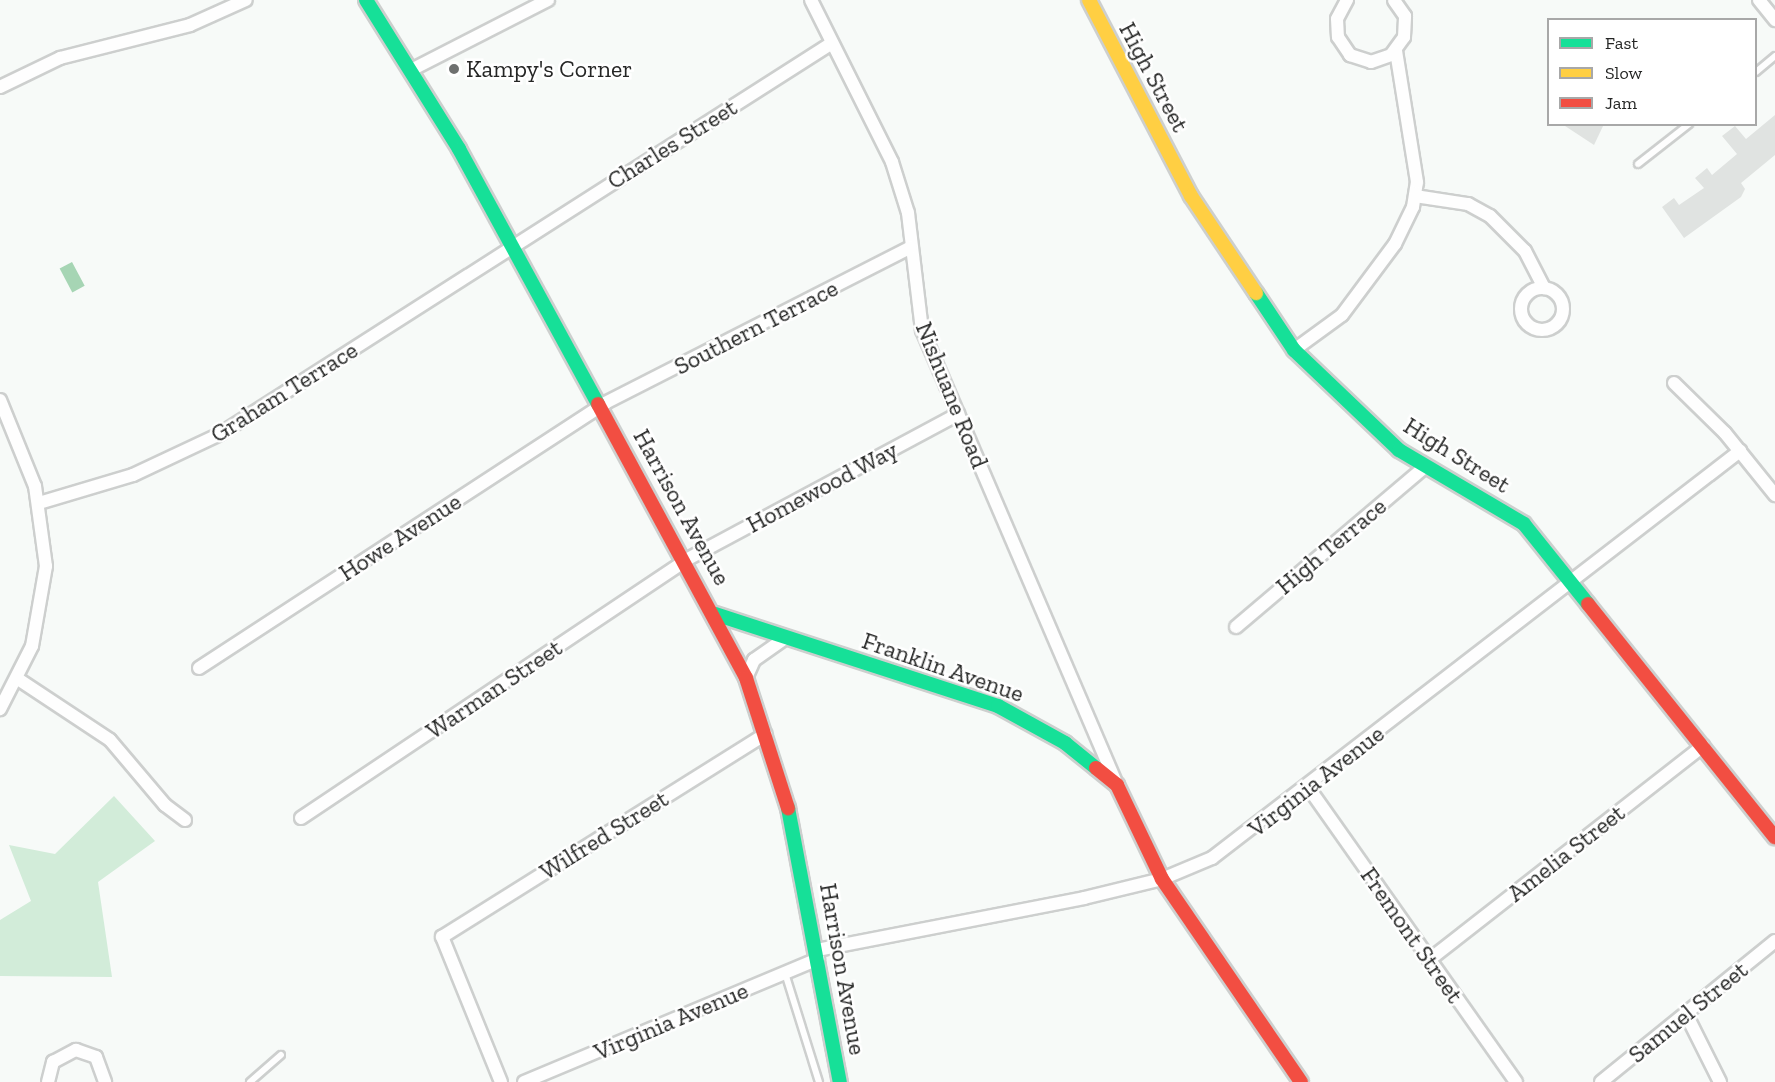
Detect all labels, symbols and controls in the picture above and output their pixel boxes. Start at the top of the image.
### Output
street label: High Street [1113,17,1195,137]
legend [1547,18,1757,126]
text: Fast [1605,32,1638,54]
place label: Kampy's Corner [466,55,632,83]
marker: Kampy's Corner [447,62,461,76]
text: Slow [1605,62,1642,84]
text: Jam [1605,92,1637,114]
street label: Charles Street [602,93,742,195]
street label: Southern Terrace [669,273,843,381]
street label: Nishuane Road [910,318,994,472]
street label: Graham Terrace [205,335,363,449]
street label: High Street [1398,411,1516,499]
street label: Harrison Avenue [627,424,737,590]
street label: Homewood Way [741,435,903,539]
street label: Howe Avenue [333,487,467,587]
street label: High Terrace [1270,491,1392,601]
street label: Franklin Avenue [858,626,1028,708]
street label: Warman Street [421,633,567,745]
street label: Virginia Avenue [1242,719,1390,843]
street label: Wilfred Street [534,784,674,886]
street label: Amelia Street [1502,798,1630,908]
street label: Fremont Street [1355,862,1469,1008]
street label: Harrison Avenue [814,881,872,1057]
street label: Samuel Street [1623,955,1753,1069]
street label: Virginia Avenue [589,975,753,1067]

